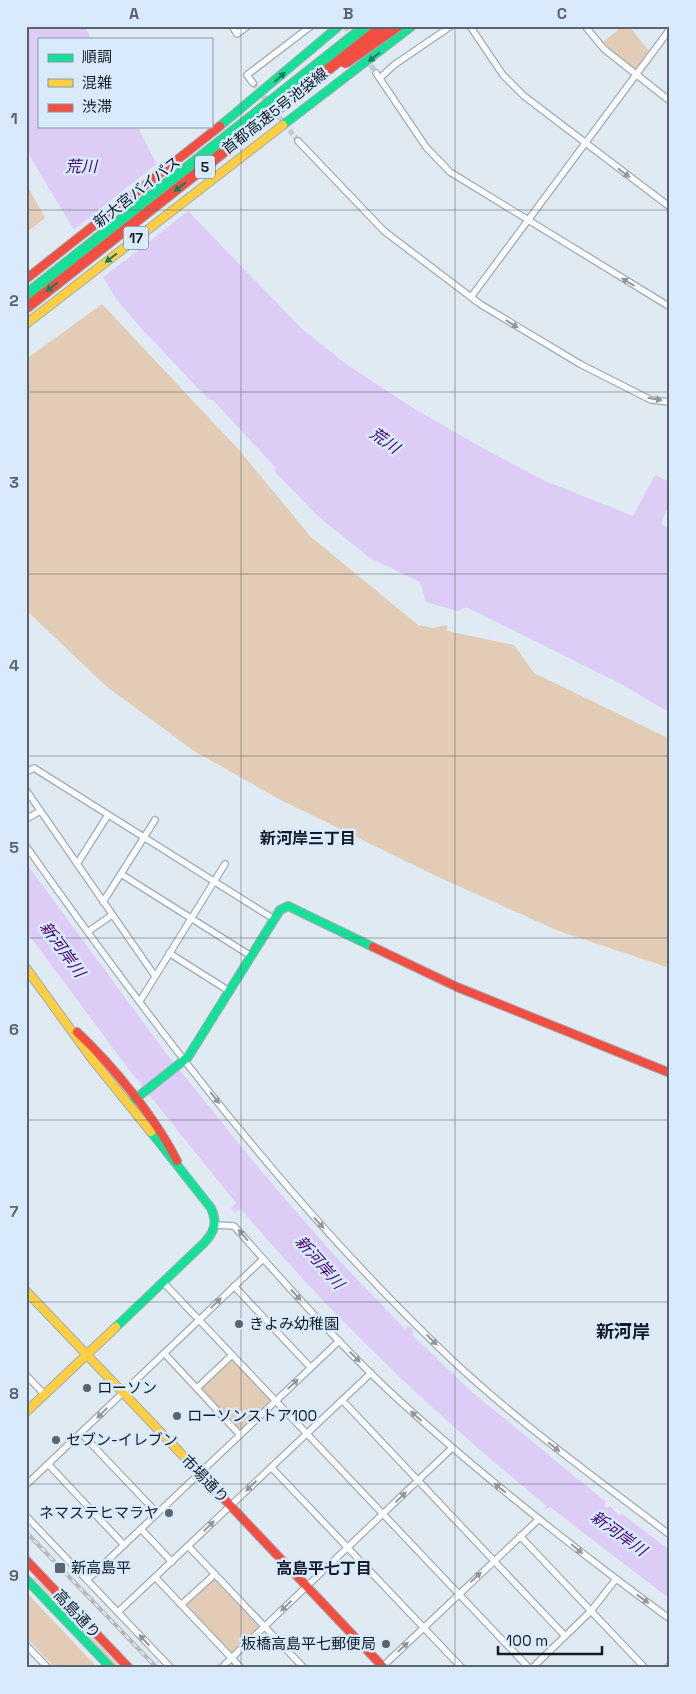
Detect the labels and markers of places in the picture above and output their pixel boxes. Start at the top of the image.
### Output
place label: きよみ幼稚園 [249,1314,339,1333]
marker: きよみ幼稚園 [233,1318,245,1330]
place label: ローソン [97,1378,157,1397]
marker: ローソン [81,1382,93,1394]
place label: ローソンストア100 [187,1406,317,1425]
marker: ローソンストア100 [171,1410,183,1422]
place label: セブン-イレブン [66,1430,178,1449]
marker: セブン-イレブン [50,1434,62,1446]
place label: ネマステヒマラヤ [39,1503,159,1522]
marker: ネマステヒマラヤ [163,1507,175,1519]
place label: 新高島平 [71,1558,131,1577]
marker: 新高島平 [53,1561,67,1575]
place label: 板橋高島平七郵便局 [241,1634,376,1653]
marker: 板橋高島平七郵便局 [380,1638,392,1650]

